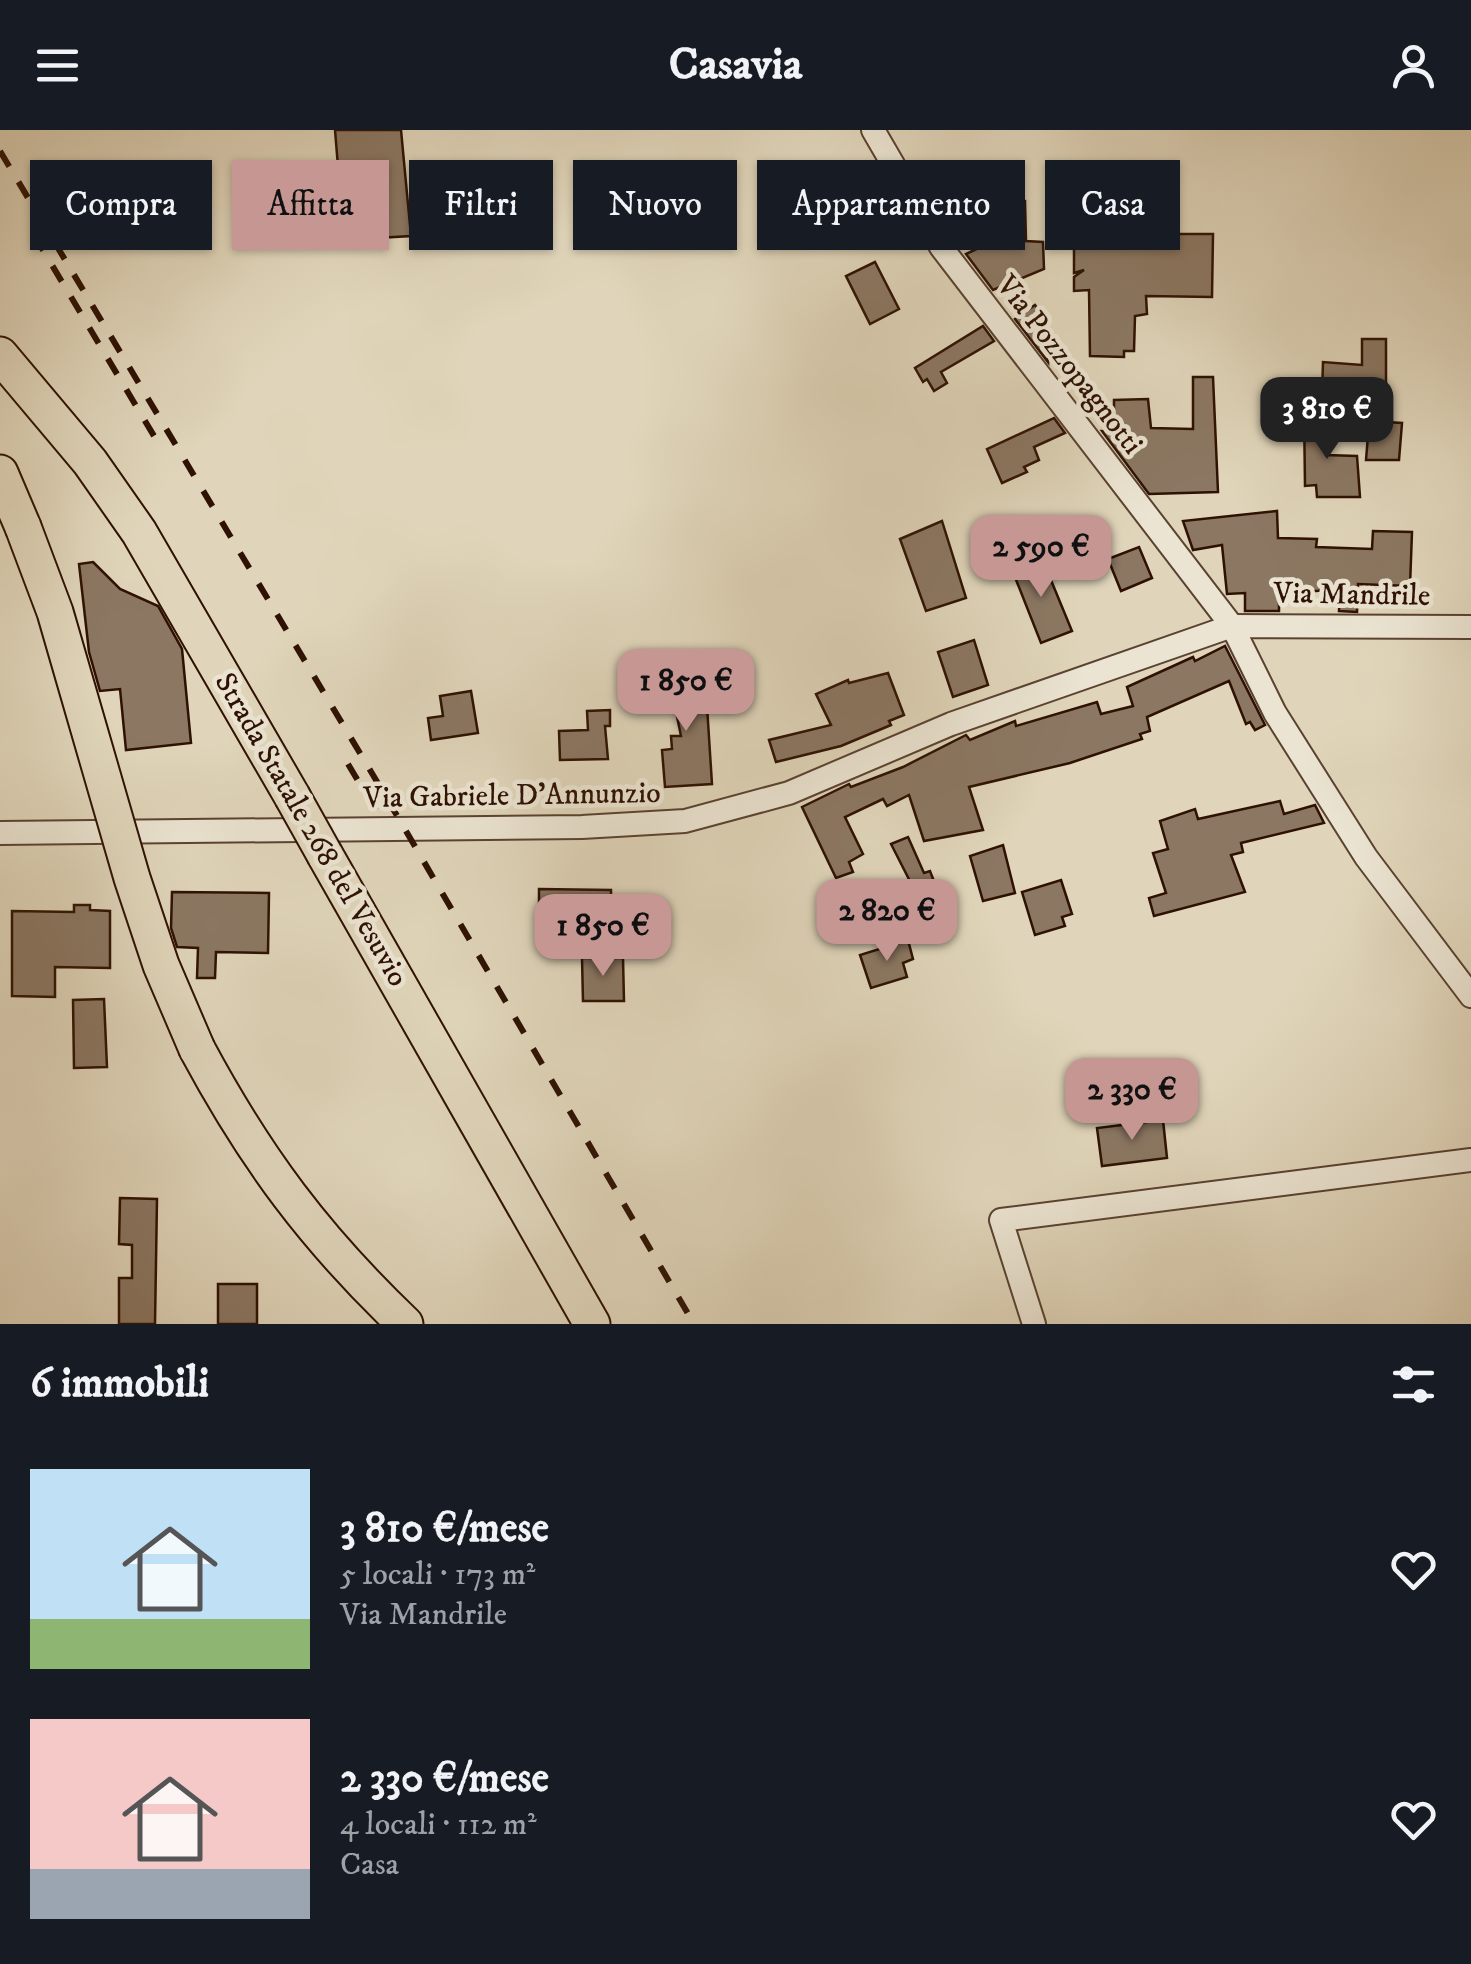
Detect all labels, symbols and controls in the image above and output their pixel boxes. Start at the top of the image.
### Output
text: Casavia [669,37,802,93]
icon: menu [30,38,85,93]
icon: person [1386,38,1441,93]
chip: Compra [30,160,212,250]
chip: Affitta [232,160,389,250]
chip: Filtri [409,160,553,250]
chip: Nuovo [573,160,737,250]
chip: Appartamento [757,160,1025,250]
chip: Casa [1045,160,1180,250]
street label: Via Pozzopagnotti [987,267,1150,462]
pin: 3 810 € [1235,377,1419,462]
text: 3 810 € [1282,389,1372,429]
pin: 2 590 € [949,515,1133,600]
text: 2 590 € [992,527,1090,567]
street label: Via Mandrile [1272,575,1431,615]
pin: 1 850 € [594,649,778,734]
text: 1 850 € [639,661,733,701]
street label: Strada Statale 268 del Vesuvio [206,667,416,993]
street label: Via Gabriele D'Annunzio [362,775,661,817]
pin: 2 820 € [795,879,979,964]
text: 2 820 € [838,891,936,931]
pin: 1 850 € [511,894,695,979]
text: 1 850 € [556,906,650,946]
pin: 2 330 € [1040,1058,1224,1143]
text: 2 330 € [1087,1070,1177,1110]
icon: filters [1386,1357,1441,1412]
text: 6 immobili [30,1358,209,1410]
text: 3 810 €/mese [340,1503,549,1555]
icon: home [110,1509,230,1629]
icon: heart [1386,1542,1441,1597]
text: 5 locali · 173 m² [340,1555,535,1595]
text: Via Mandrile [340,1595,507,1635]
text: 2 330 €/mese [340,1753,549,1805]
icon: home [110,1759,230,1879]
icon: heart [1386,1792,1441,1847]
text: 4 locali · 112 m² [340,1805,537,1845]
text: Casa [340,1845,399,1885]

